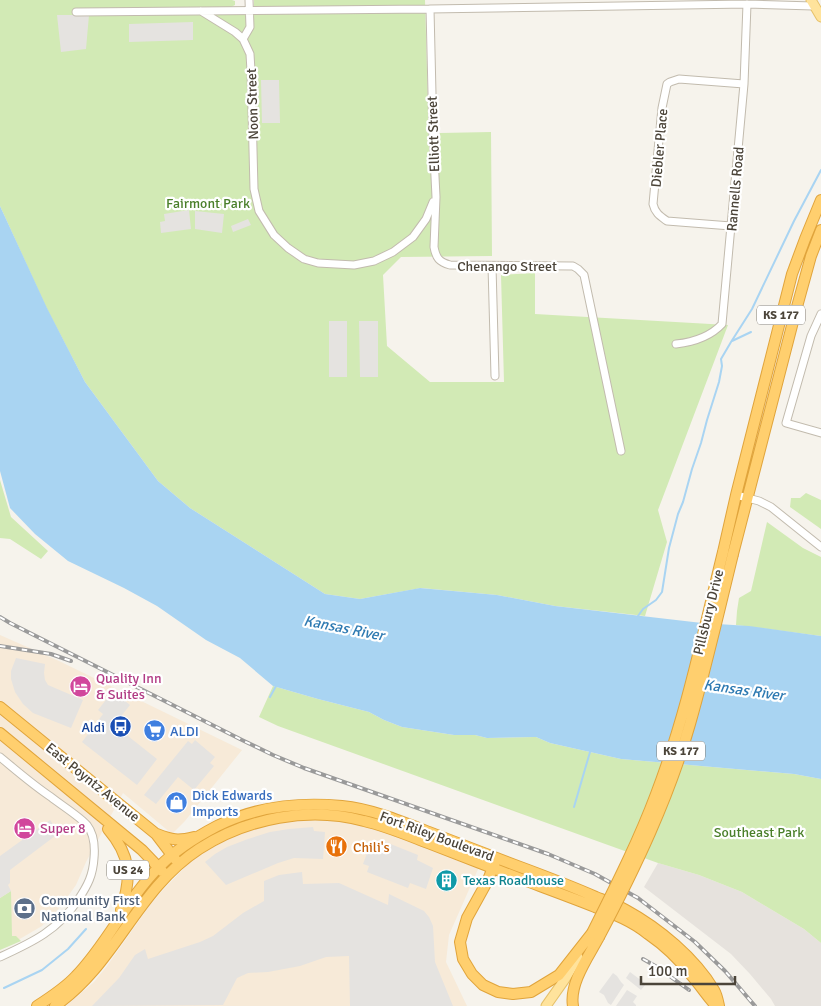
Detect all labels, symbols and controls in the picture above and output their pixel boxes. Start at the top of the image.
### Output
street label: Noon Street [243,68,262,140]
street label: Elliott Street [424,95,443,172]
street label: Diebler Place [648,108,671,188]
street label: Rannells Road [723,146,748,232]
park label: Fairmont Park [166,195,250,212]
street label: Chenango Street [457,258,557,275]
road number: KS 177 [757,306,805,324]
street label: Pillsbury Drive [690,568,727,657]
water label: Kansas River [302,611,388,645]
place label: Quality Inn & Suites [96,670,162,703]
hotel icon: Quality Inn & Suites [68,674,92,698]
water label: Kansas River [702,675,788,705]
bus stop icon: Aldi [109,715,133,739]
place label: Aldi [81,719,105,736]
supermarket icon: ALDI [142,719,166,743]
place label: ALDI [170,723,199,740]
street label: East Poyntz Avenue [42,739,143,826]
road number: KS 177 [657,741,705,760]
place label: Dick Edwards Imports [192,787,272,820]
shop icon: Dick Edwards Imports [164,791,188,815]
street label: Fort Riley Boulevard [377,808,496,865]
hotel icon: Super 8 [12,816,36,840]
place label: Super 8 [40,820,86,837]
park label: Southeast Park [714,824,804,841]
restaurant icon: Chili's [325,835,349,859]
place label: Chili's [353,839,390,856]
road number: US 24 [107,860,149,880]
building icon: Texas Roadhouse [435,868,459,892]
place label: Texas Roadhouse [463,872,564,889]
place label: Community First National Bank [41,892,140,925]
bank icon: Community First National Bank [13,896,37,920]
scale bar [641,954,735,986]
text: 100 m [648,962,688,980]

